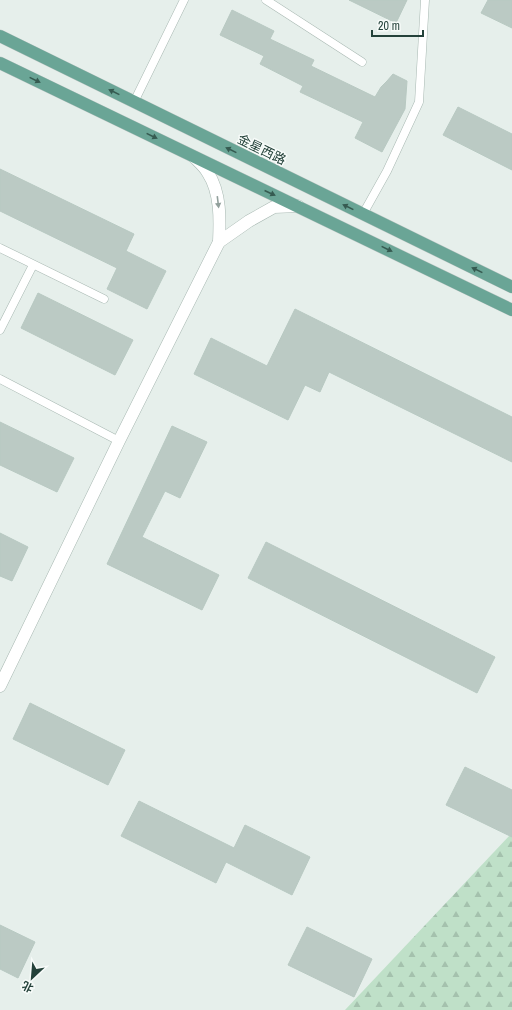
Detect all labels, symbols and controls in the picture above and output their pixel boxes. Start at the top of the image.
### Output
scale bar [372,12,423,38]
text: 20 m [378,18,400,34]
one-way arrow [29,77,41,83]
one-way arrow [109,89,120,96]
street label: 金星西路 [235,130,289,168]
one-way arrow [147,133,158,140]
one-way arrow [225,147,237,153]
one-way arrow [264,190,275,196]
one-way arrow [215,196,221,208]
one-way arrow [342,204,353,210]
one-way arrow [381,246,392,252]
one-way arrow [471,267,483,273]
north arrow [12,958,52,998]
text: 北 [20,978,36,996]

